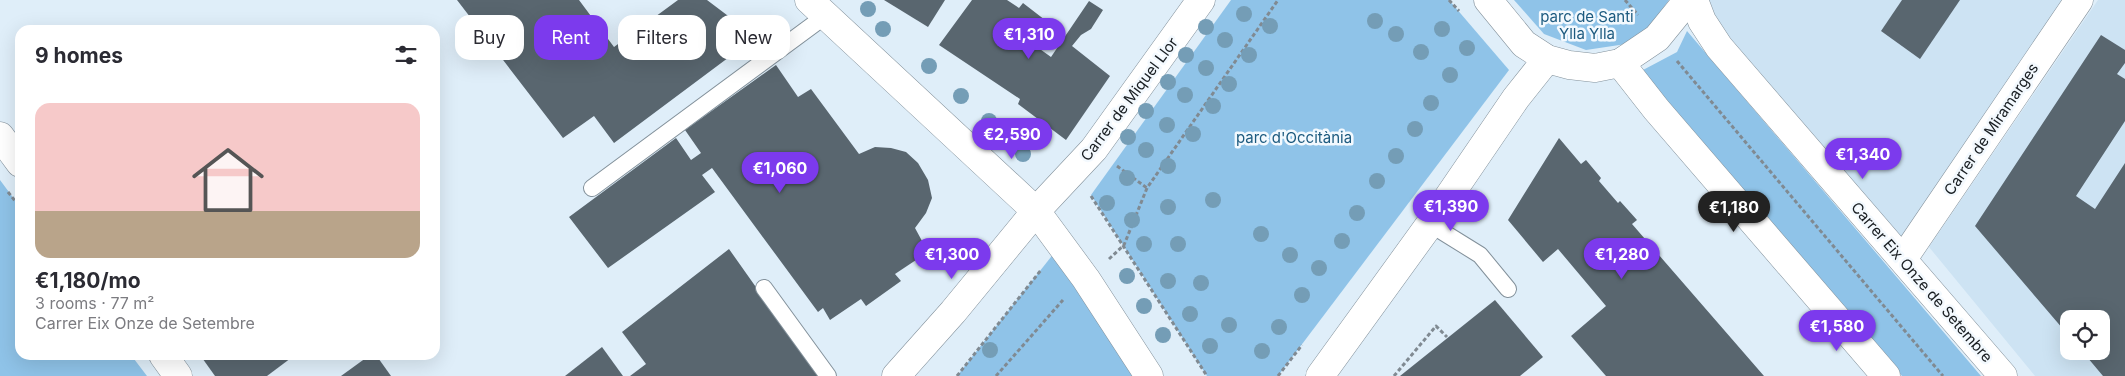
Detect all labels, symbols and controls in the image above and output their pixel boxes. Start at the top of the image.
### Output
park label: parc de Santi Ylla Ylla [1540,7,1634,43]
chip: Buy [455,15,524,60]
chip: Rent [534,15,608,60]
chip: Filters [618,15,706,60]
chip: New [716,15,790,60]
pin: €1,310 [988,18,1070,60]
text: €1,310 [1004,24,1054,44]
street label: Carrer de Miquel Llor [1076,33,1182,165]
icon: filters [392,41,420,69]
text: 9 homes [35,43,123,68]
street label: Carrer de Miramarges [1940,59,2042,199]
pin: €2,590 [971,118,1053,160]
text: €2,590 [983,124,1041,144]
park label: parc d'Occitània [1236,128,1352,147]
icon: home [183,135,273,225]
pin: €1,340 [1822,138,1904,180]
text: €1,340 [1836,144,1890,164]
pin: €1,060 [739,152,821,194]
text: €1,060 [753,158,807,178]
pin: €1,390 [1410,190,1492,232]
pin: €1,180 [1693,190,1775,233]
text: €1,390 [1424,196,1478,216]
text: €1,180 [1709,197,1759,217]
street label: Carrer Eix Onze de Setembre [1847,198,1997,366]
pin: €1,300 [911,238,993,280]
pin: €1,280 [1581,238,1663,280]
text: €1,300 [925,244,979,264]
text: €1,280 [1595,244,1649,264]
text: €1,180/mo [35,268,141,293]
text: 3 rooms · 77 m² [35,293,154,313]
pin: €1,580 [1796,310,1878,352]
map controls [2060,310,2110,360]
button: locate [2060,310,2110,360]
text: Carrer Eix Onze de Setembre [35,313,255,333]
text: €1,580 [1810,316,1864,336]

